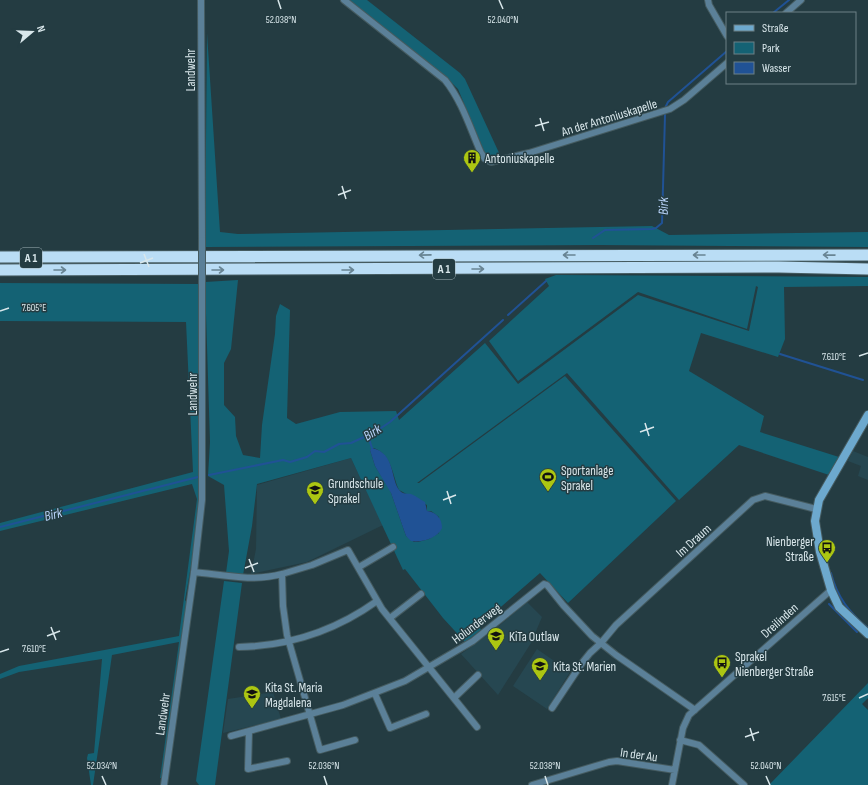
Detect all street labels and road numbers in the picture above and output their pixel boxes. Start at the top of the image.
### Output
street label: Landwehr [183,48,199,91]
street label: An der Antoniuskapelle [558,96,659,140]
road number: A 1 [20,248,42,268]
road number: A 1 [433,259,455,279]
street label: Landwehr [185,372,201,415]
street label: Im Draum [673,521,715,561]
street label: Holunderweg [449,600,504,648]
street label: Dreilinden [758,600,802,642]
street label: Landwehr [152,692,174,736]
street label: In der Au [619,744,659,766]

